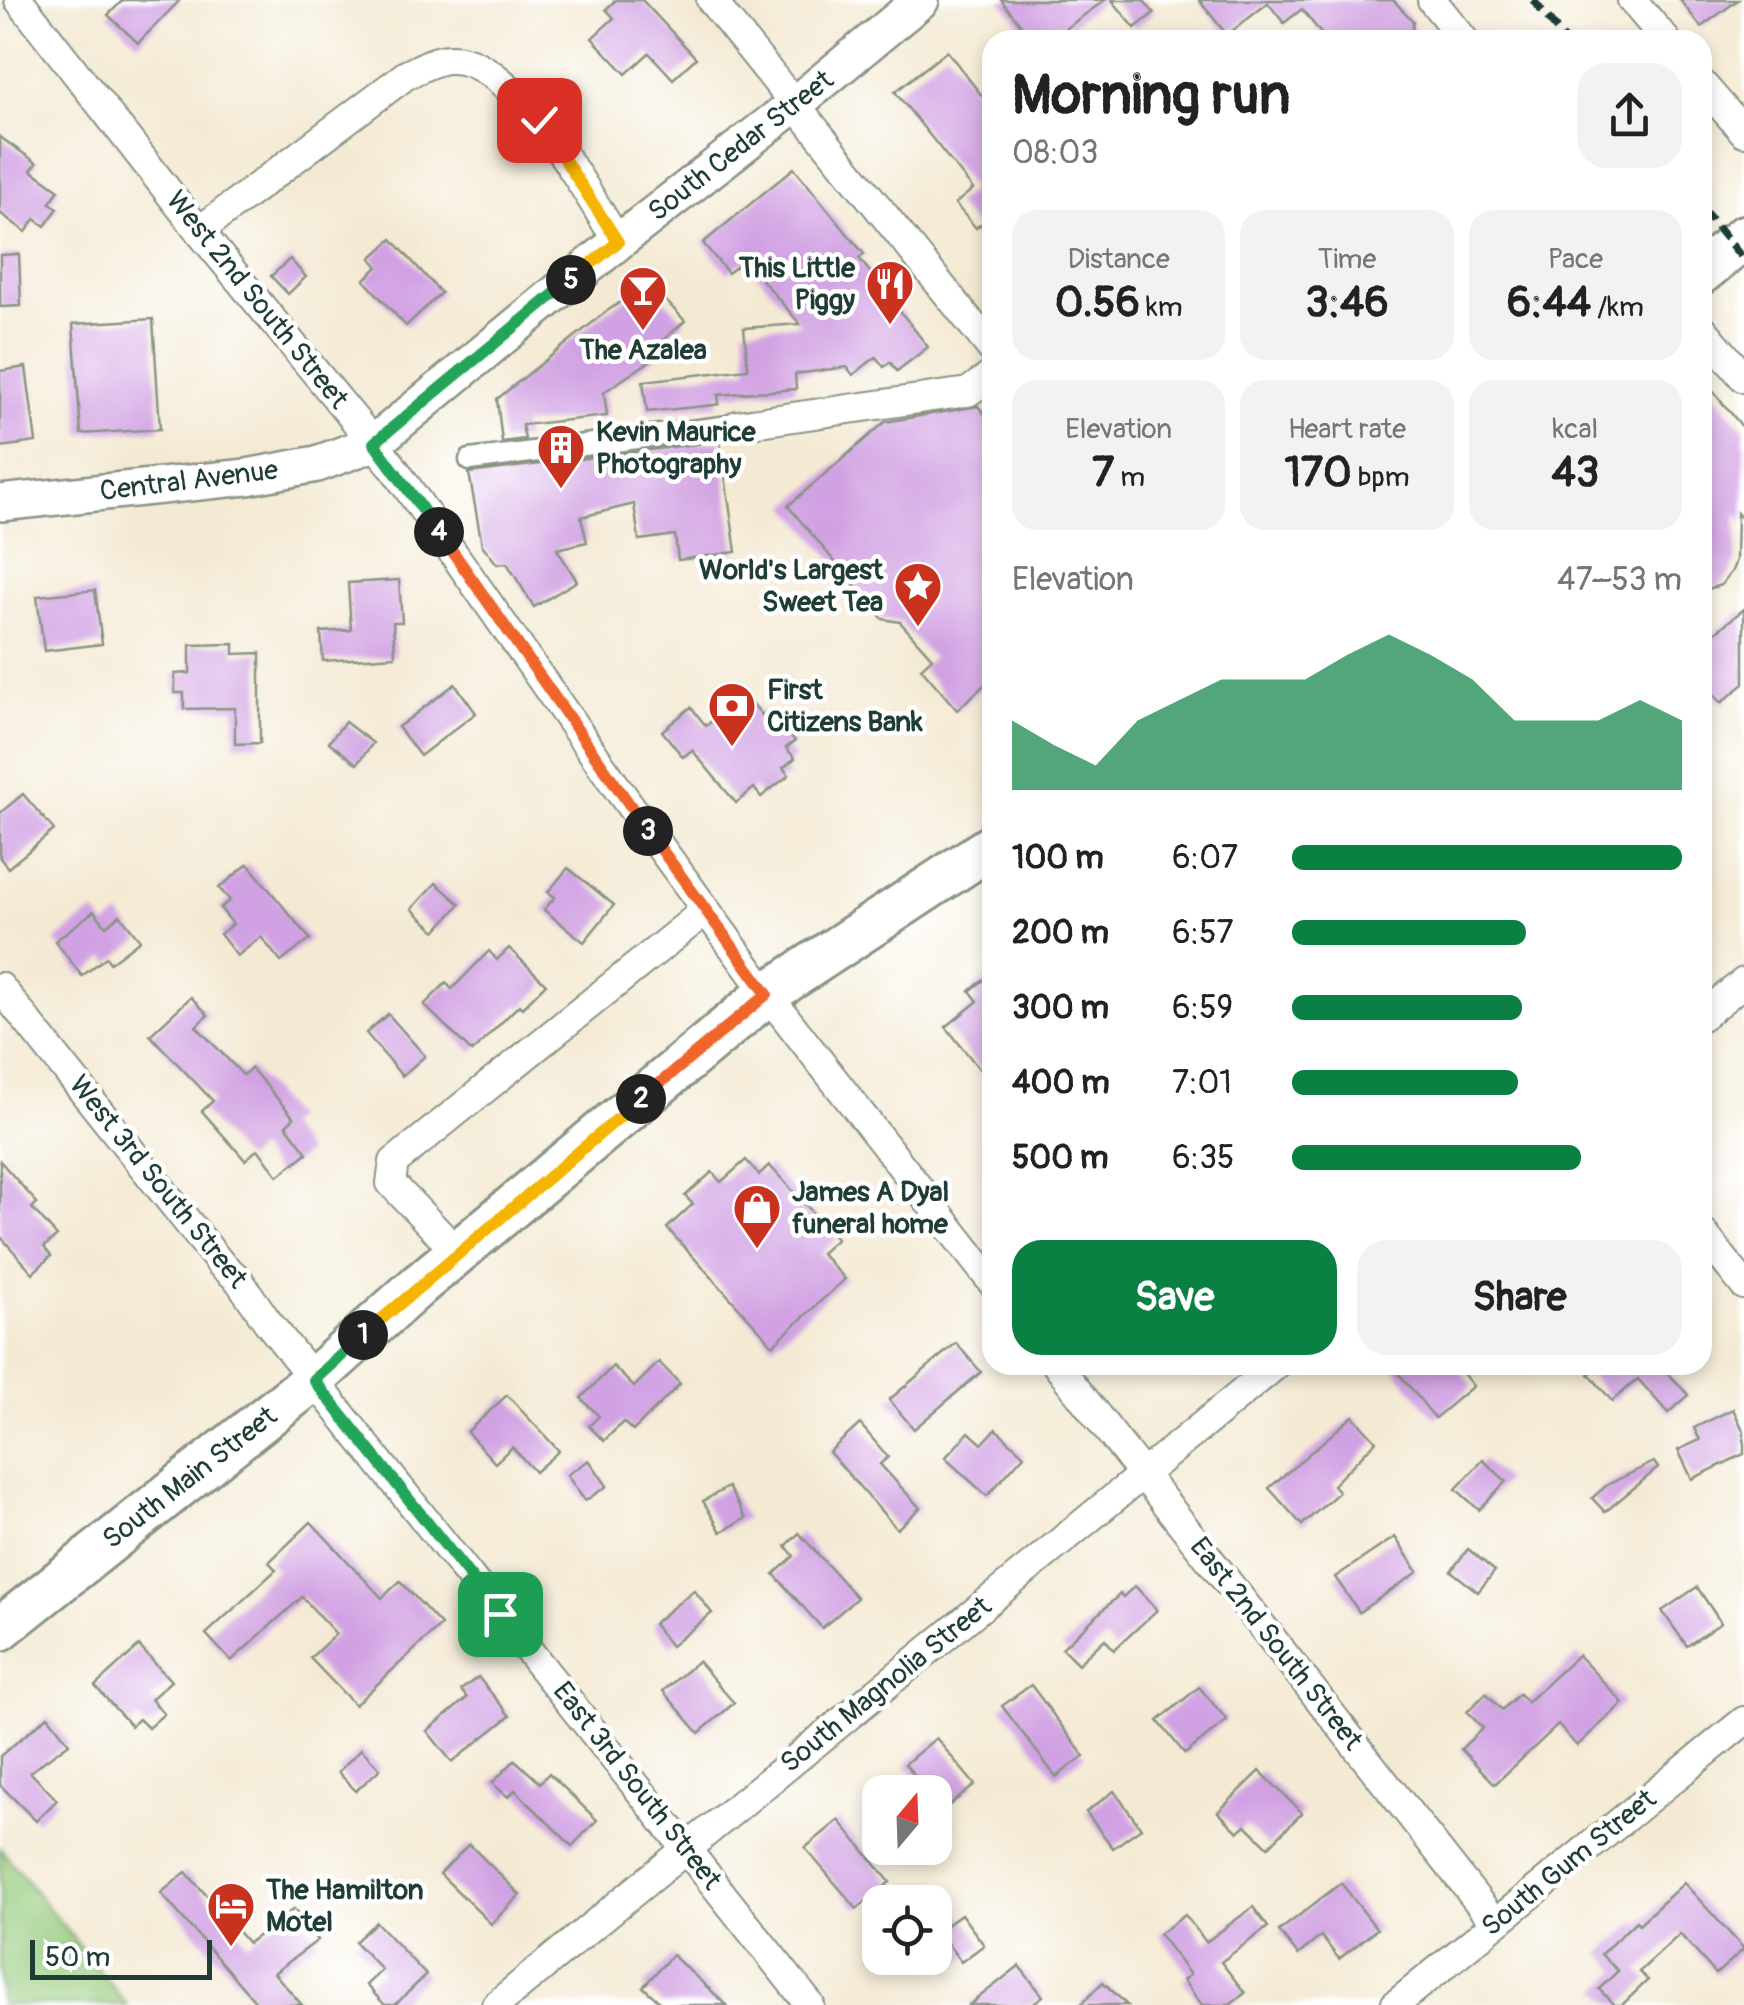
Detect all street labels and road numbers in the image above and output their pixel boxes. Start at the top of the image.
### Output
street label: South Cedar Street [641,62,841,229]
street label: West 2nd South Street [158,184,356,417]
street label: Central Avenue [98,453,280,509]
street label: West 3rd South Street [61,1068,255,1296]
street label: South Main Street [96,1399,285,1557]
street label: East 2nd South Street [1182,1531,1370,1758]
street label: South Magnolia Street [773,1589,999,1781]
street label: East 3rd South Street [545,1675,729,1897]
street label: South Gum Street [1475,1781,1664,1944]

